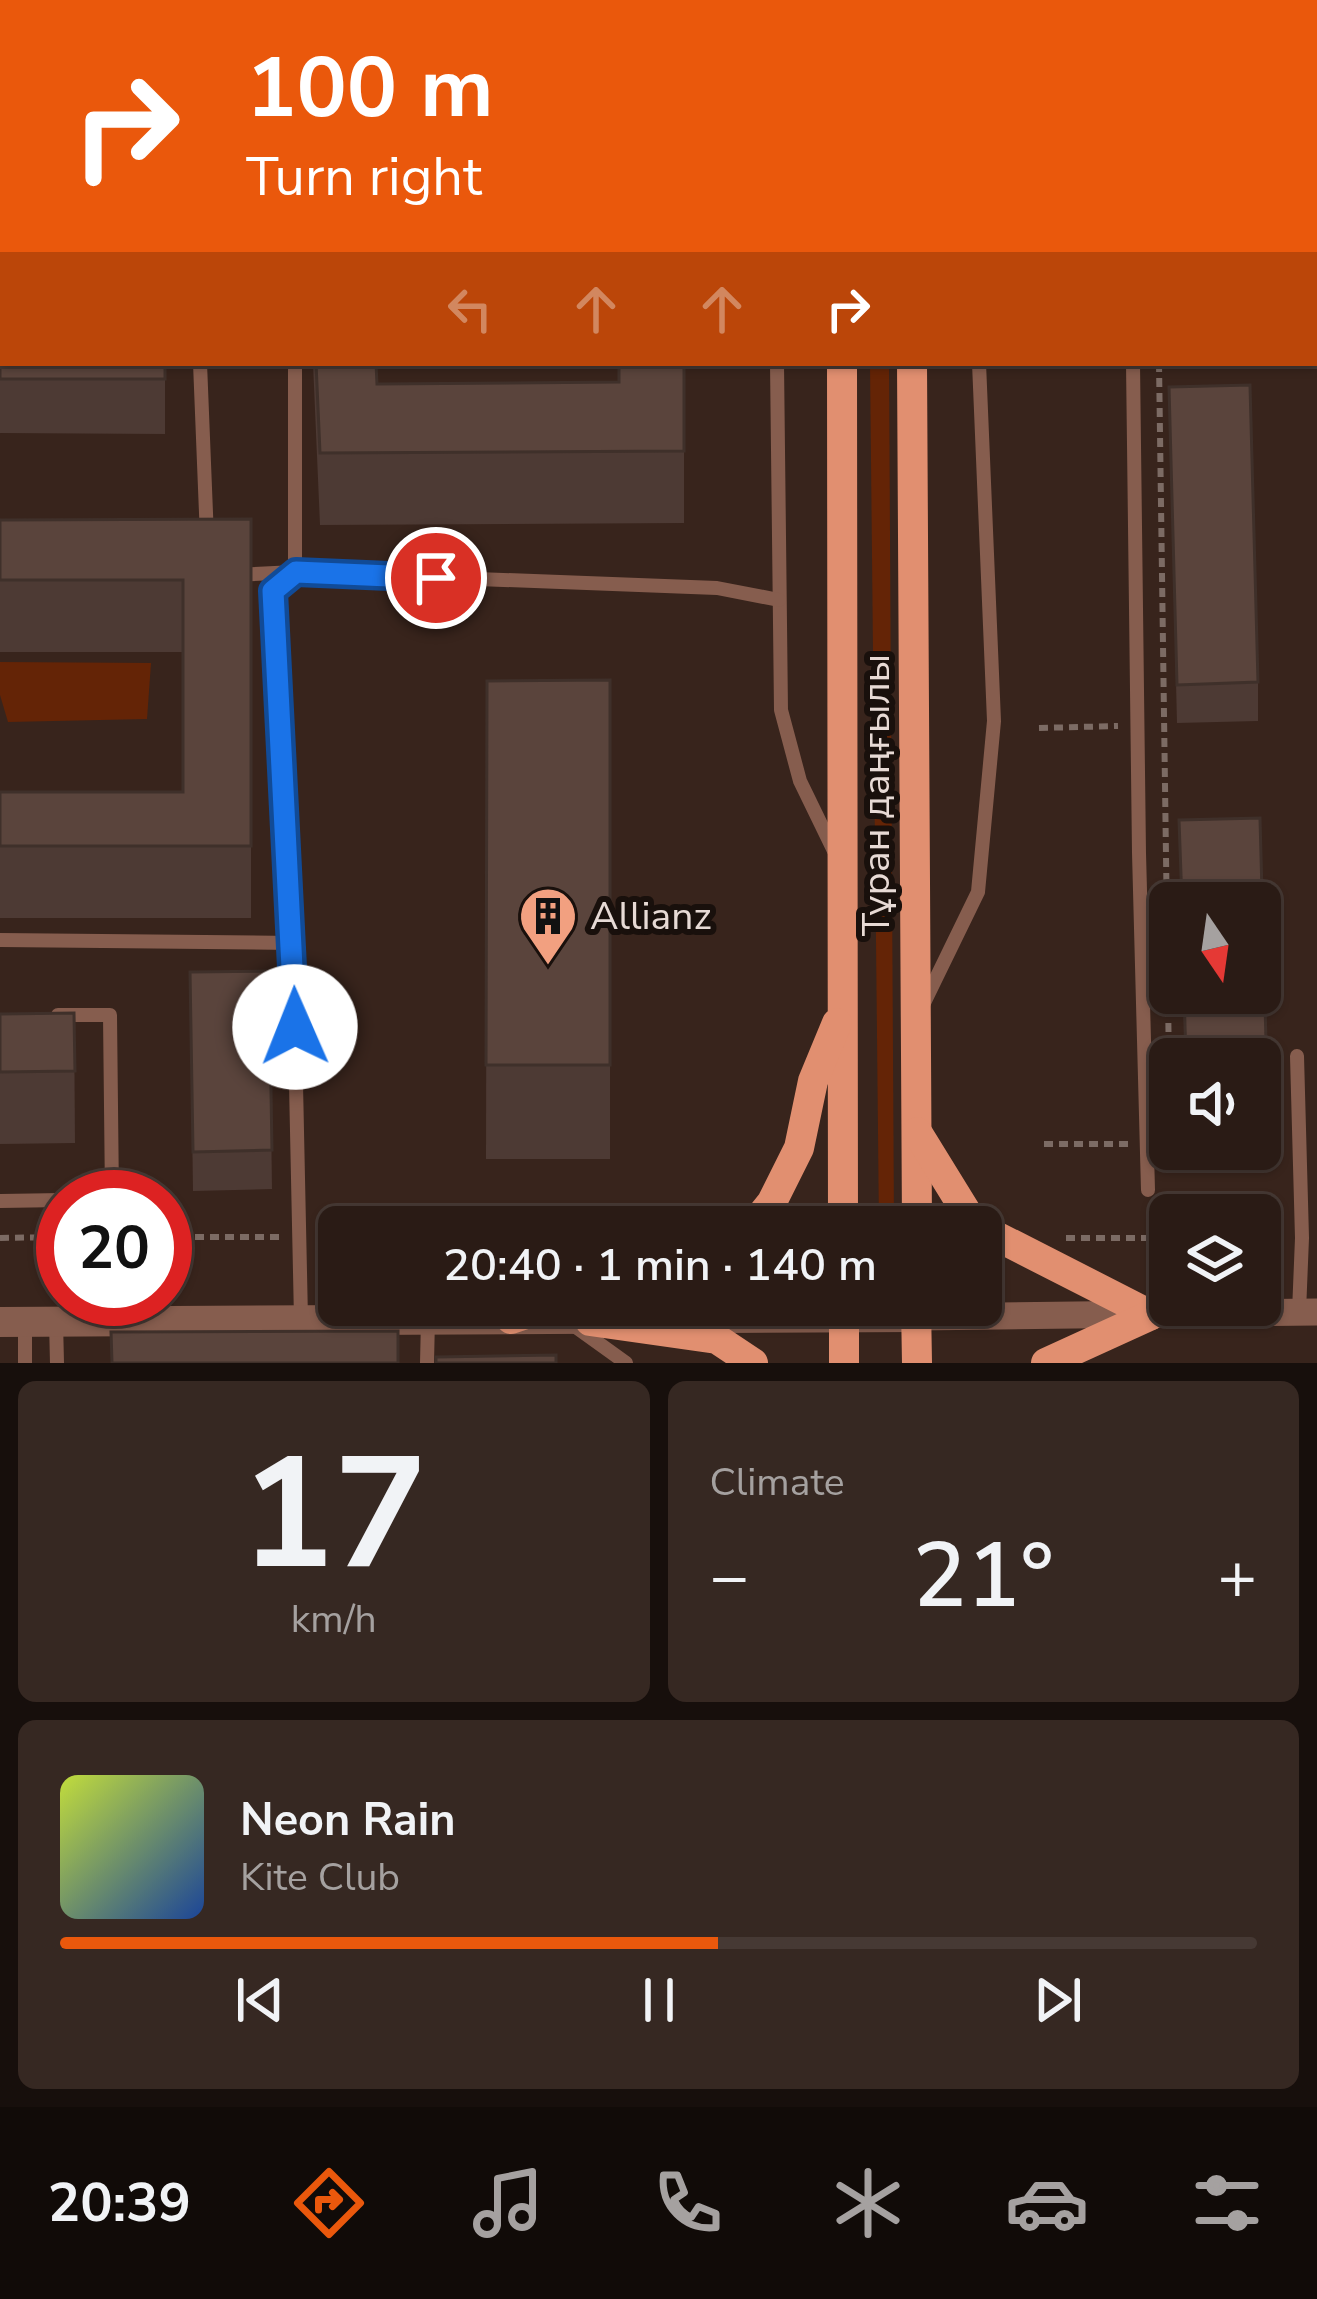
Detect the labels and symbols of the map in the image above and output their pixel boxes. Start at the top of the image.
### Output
pin [385,527,487,629]
street label: Тұран даңғылы [850,654,903,936]
north arrow [1149,882,1281,1014]
building icon: Allianz [517,885,579,967]
place label: Allianz [590,890,711,943]
position arrow [232,964,358,1090]
speed limit sign: 20 [36,1170,192,1326]

